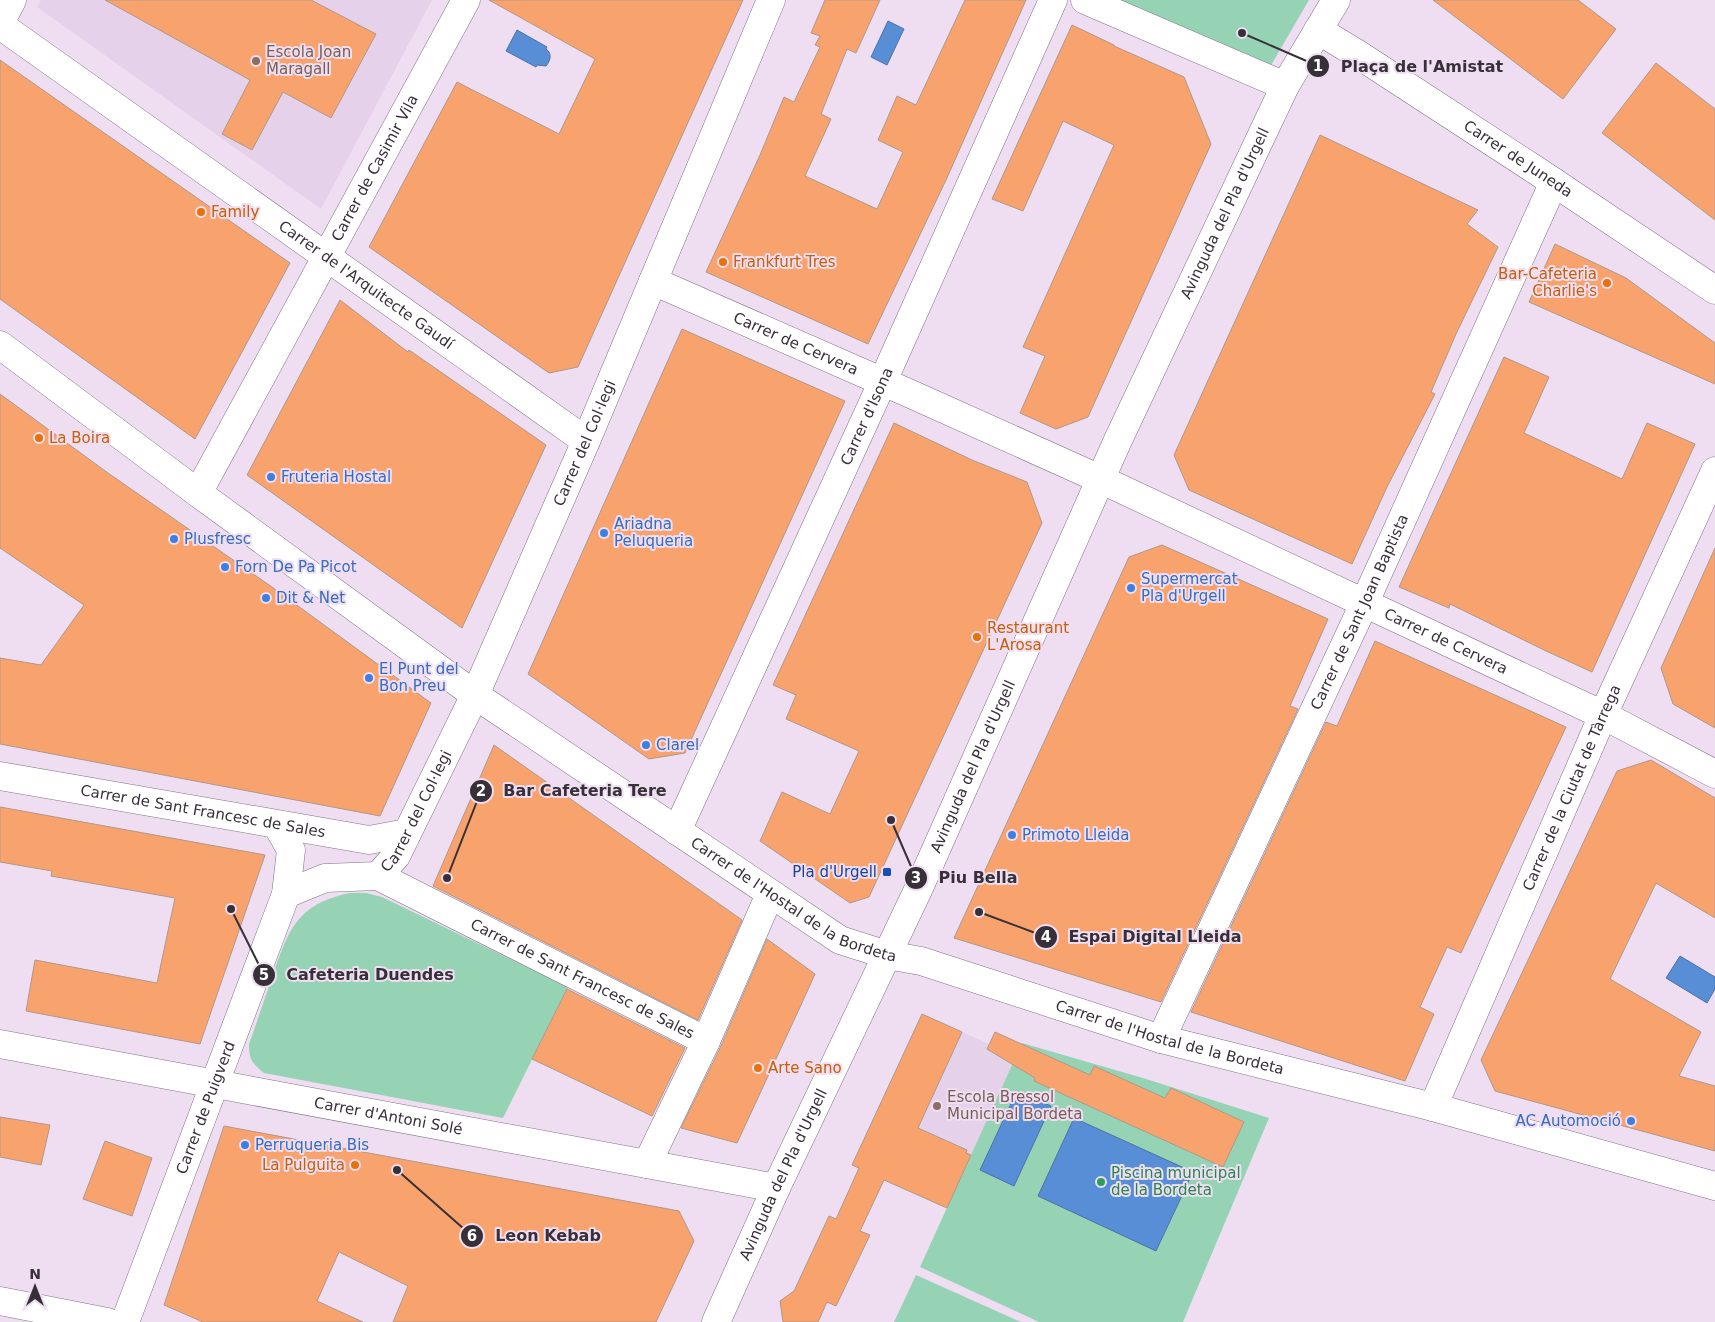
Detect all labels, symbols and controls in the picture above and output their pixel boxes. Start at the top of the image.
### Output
place label: Escola Joan Maragall [266,43,351,78]
callout: Plaça de l'Amistat [1306,51,1513,82]
marker: Escola Joan Maragall [250,55,262,67]
text: 1 [1313,57,1323,75]
text: Plaça de l'Amistat [1341,57,1503,76]
street label: Carrer de Casimir Vila [328,92,422,244]
street label: Carrer de Juneda [1460,117,1576,201]
street label: Avinguda del Pla d'Urgell [1177,125,1273,302]
place label: Family [211,203,259,221]
marker: Family [195,206,207,218]
street label: Carrer de l'Arquitecte Gaudí [275,217,458,354]
place label: Frankfurt Tres [733,253,836,271]
marker: Frankfurt Tres [717,256,729,268]
place label: Bar-Cafeteria Charlie's [1498,265,1597,300]
marker: Bar-Cafeteria Charlie's [1601,277,1613,289]
street label: Carrer de Cervera [731,308,861,379]
street label: Carrer d'Isona [837,365,897,468]
street label: Carrer del Col·legi [550,377,619,509]
place label: La Boira [49,429,110,447]
marker: La Boira [33,432,45,444]
place label: Fruteria Hostal [281,468,391,486]
marker: Fruteria Hostal [265,471,277,483]
street label: Carrer de Sant Joan Baptista [1307,511,1412,713]
place label: Ariadna Peluqueria [614,515,693,550]
marker: Ariadna Peluqueria [598,527,610,539]
place label: Plusfresc [184,530,251,548]
marker: Plusfresc [168,533,180,545]
place label: Forn De Pa Picot [235,558,357,576]
marker: Forn De Pa Picot [219,561,231,573]
place label: Supermercat Pla d'Urgell [1141,570,1238,605]
marker: Supermercat Pla d'Urgell [1125,582,1137,594]
place label: Dit & Net [276,589,345,607]
marker: Dit & Net [260,592,272,604]
street label: Carrer de Cervera [1381,605,1511,678]
place label: Restaurant L'Arosa [987,619,1069,654]
marker: Restaurant L'Arosa [971,631,983,643]
place label: El Punt del Bon Preu [379,660,459,695]
marker: El Punt del Bon Preu [363,672,375,684]
street label: Avinguda del Pla d'Urgell [927,677,1019,856]
street label: Carrer de la Ciutat de Tàrrega [1519,682,1625,894]
place label: Clarel [656,736,699,754]
marker: Clarel [640,739,652,751]
street label: Carrer del Col·legi [377,747,455,876]
callout: Bar Cafeteria Tere [469,775,677,806]
street label: Carrer de Sant Francesc de Sales [79,781,327,841]
text: Bar Cafeteria Tere [503,781,667,800]
text: 2 [476,782,486,800]
place label: Primoto Lleida [1022,826,1129,844]
marker: Primoto Lleida [1006,829,1018,841]
street label: Carrer de l'Hostal de la Bordeta [687,833,898,965]
callout: Piu Bella [903,862,1027,893]
place label: Pla d'Urgell [792,863,877,881]
marker: Pla d'Urgell [881,866,893,878]
text: Piu Bella [939,868,1017,887]
text: 3 [911,869,921,887]
street label: Carrer de Sant Francesc de Sales [467,915,698,1043]
callout: Espai Digital Lleida [1034,921,1252,952]
text: Espai Digital Lleida [1068,927,1242,946]
text: 4 [1041,928,1051,946]
callout: Cafeteria Duendes [252,959,464,990]
text: Cafeteria Duendes [286,965,454,984]
text: 5 [259,966,269,984]
street label: Carrer de l'Hostal de la Bordeta [1053,996,1286,1078]
street label: Carrer de Puigverd [172,1039,239,1177]
place label: Arte Sano [768,1059,842,1077]
marker: Arte Sano [752,1062,764,1074]
street label: Avinguda del Pla d'Urgell [736,1086,831,1263]
place label: Escola Bressol Municipal Bordeta [947,1088,1082,1123]
street label: Carrer d'Antoni Solé [313,1093,464,1139]
marker: Escola Bressol Municipal Bordeta [931,1100,943,1112]
place label: AC Automoció [1516,1112,1621,1130]
marker: AC Automoció [1625,1115,1637,1127]
place label: Perruqueria Bis [255,1136,369,1154]
marker: Perruqueria Bis [239,1139,251,1151]
place label: La Pulguita [262,1156,345,1174]
marker: La Pulguita [349,1159,361,1171]
place label: Piscina municipal de la Bordeta [1111,1164,1241,1199]
marker: Piscina municipal de la Bordeta [1095,1176,1107,1188]
callout: Leon Kebab [460,1220,611,1251]
text: Leon Kebab [495,1226,601,1245]
text: 6 [467,1227,477,1245]
north arrow [10,1262,60,1312]
text: N [29,1266,41,1282]

